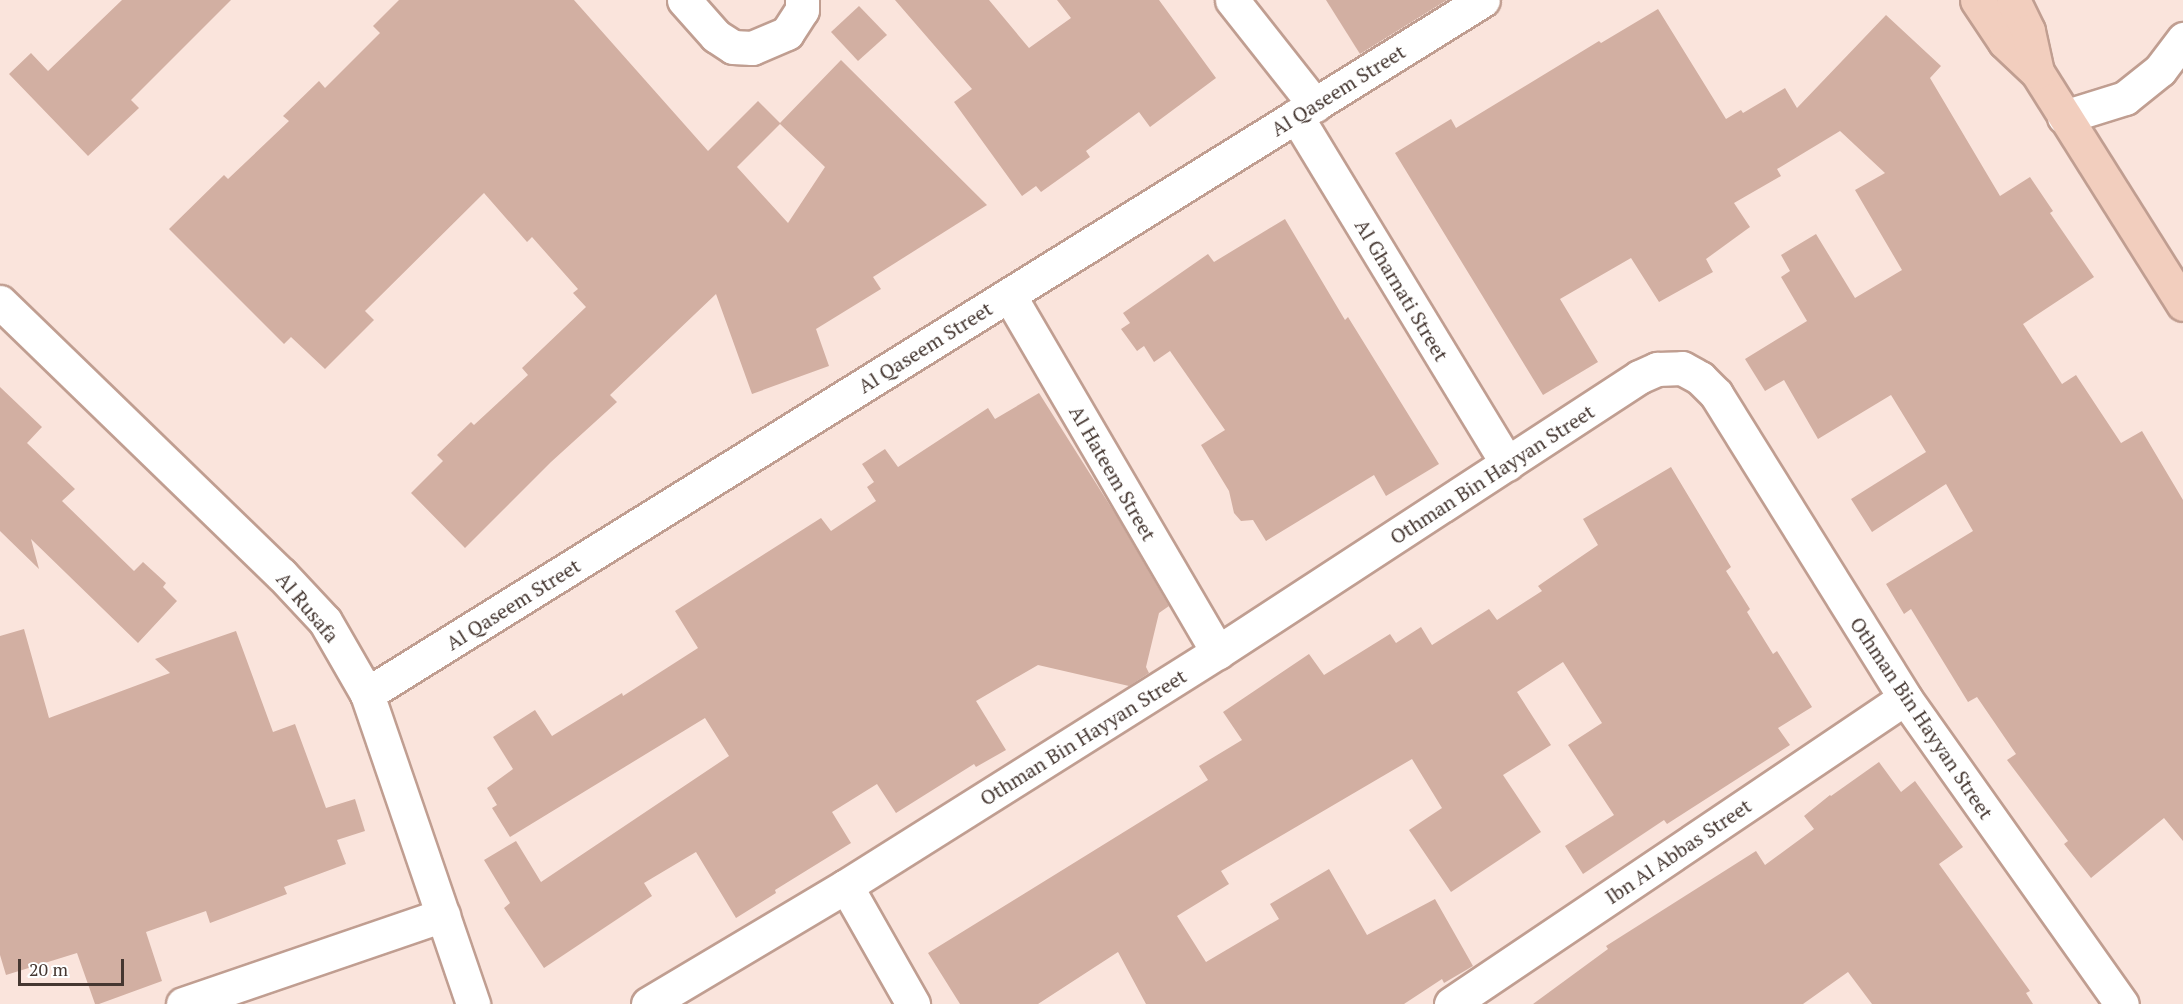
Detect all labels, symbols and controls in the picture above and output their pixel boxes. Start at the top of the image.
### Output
street label: Al Qaseem Street [1266,39,1410,141]
street label: Al Gharnati Street [1350,215,1454,365]
street label: Al Qaseem Street [853,296,997,398]
street label: Othman Bin Hayyan Street [1385,399,1599,549]
street label: Al Hateem Street [1065,401,1161,545]
street label: Al Qaseem Street [441,553,585,655]
street label: Al Rusafa [272,567,344,647]
street label: Othman Bin Hayyan Street [1845,612,1999,824]
street label: Othman Bin Hayyan Street [975,664,1191,810]
street label: Ibn Al Abbas Street [1600,793,1756,909]
scale bar [21,947,128,985]
text: 20 m [29,957,68,981]

